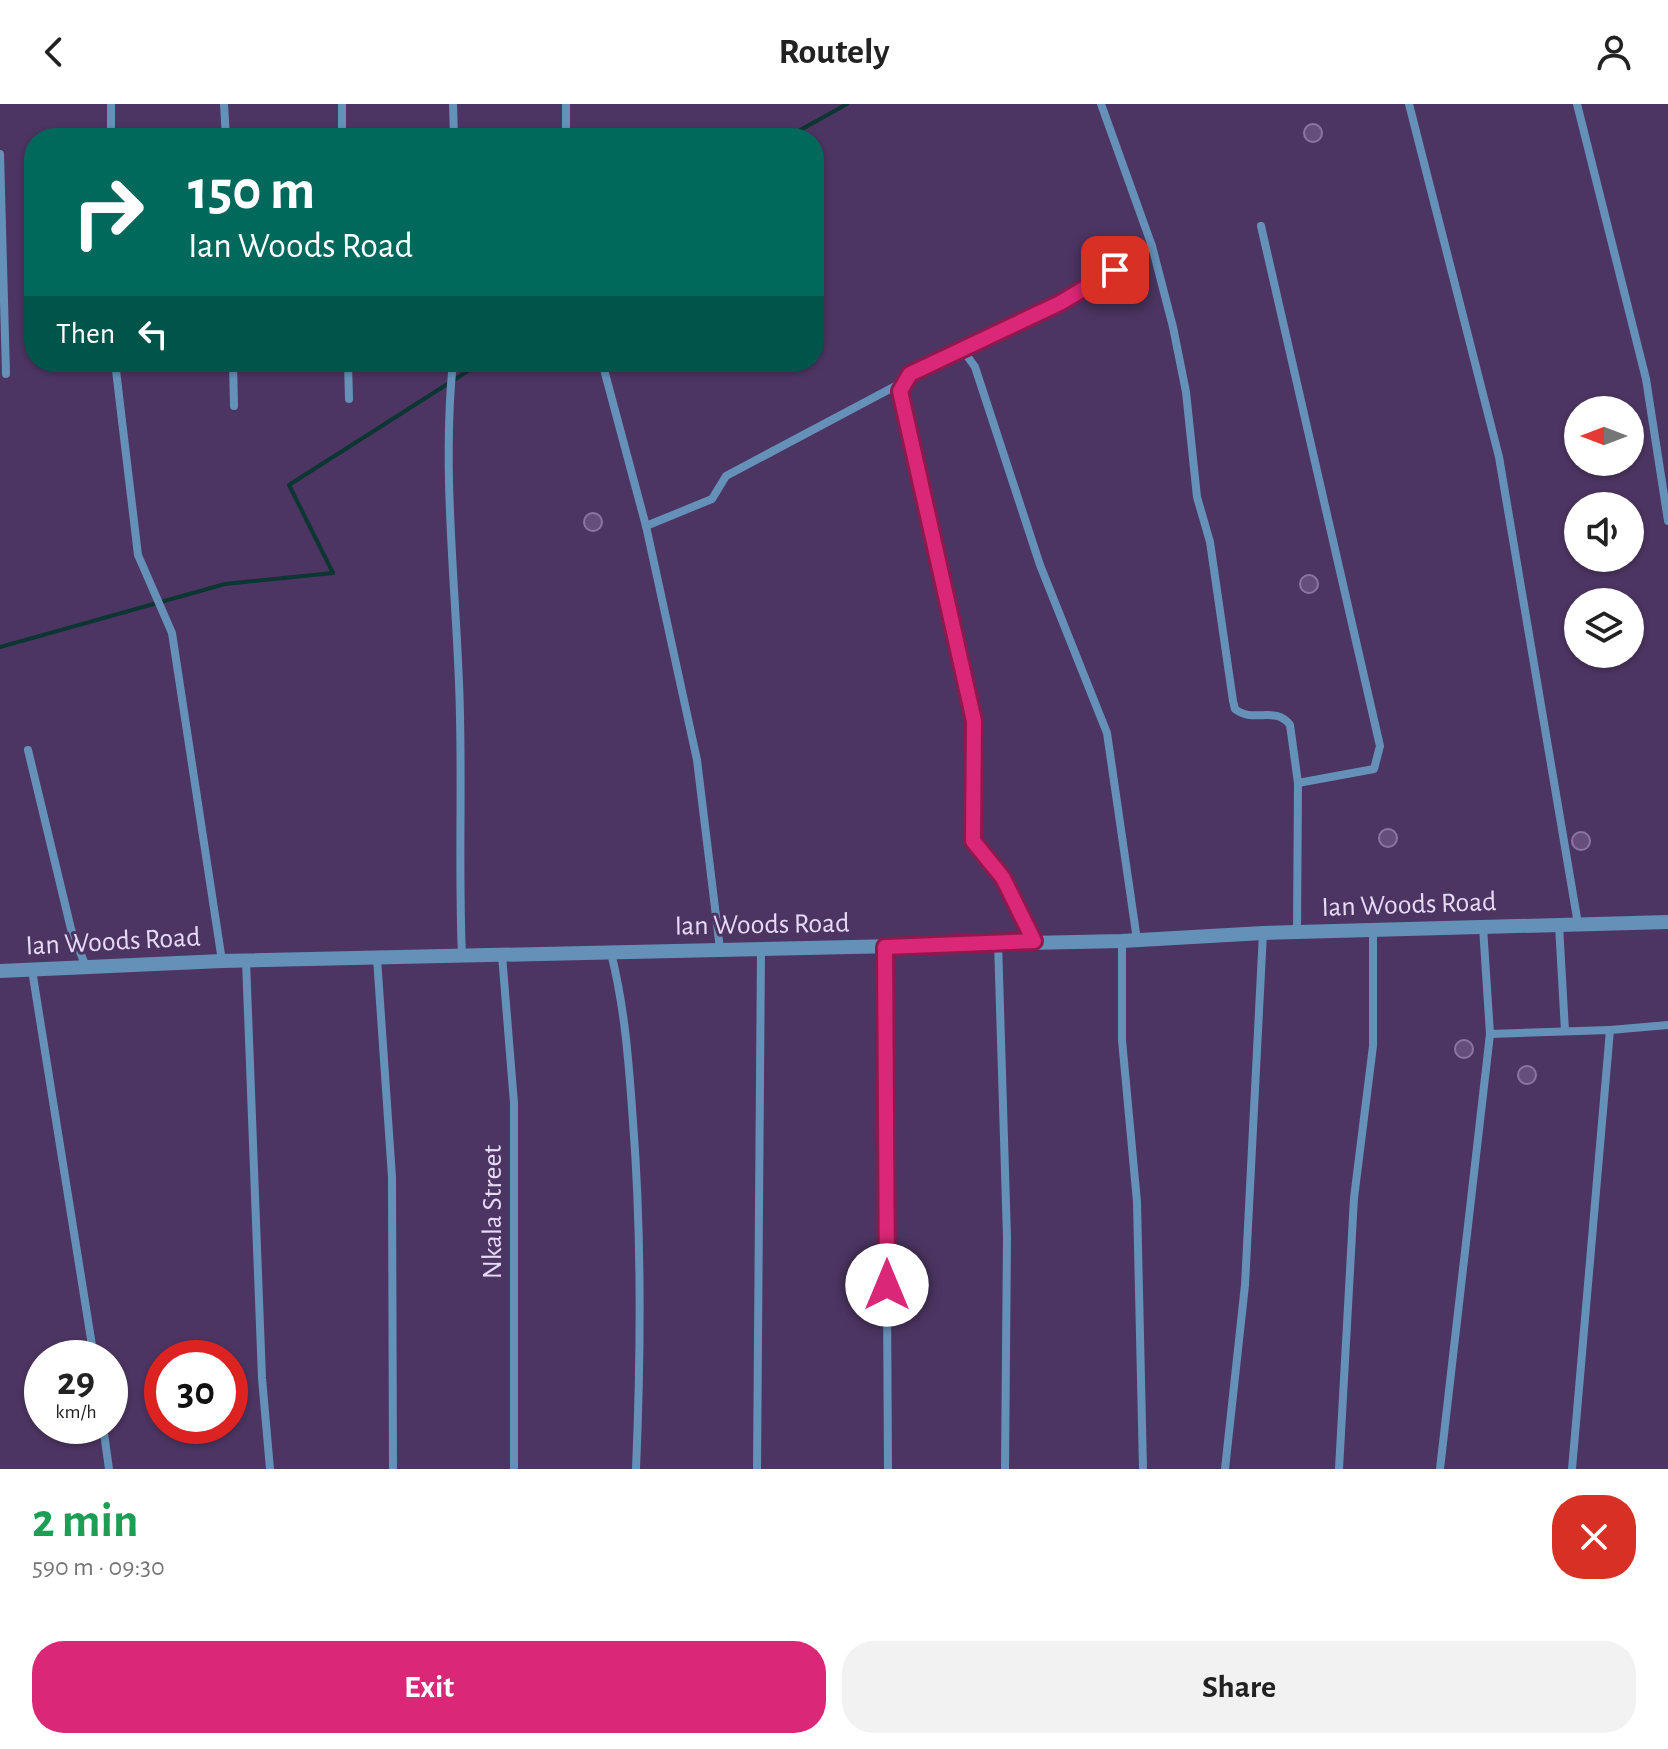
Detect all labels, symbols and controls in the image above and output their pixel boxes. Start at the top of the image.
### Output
icon: back [32,30,76,74]
icon: person [1592,30,1636,74]
text: Routely [779,34,889,70]
icon: right [56,160,160,264]
text: 150 m [188,163,315,219]
text: Ian Woods Road [188,228,413,264]
pin [1081,236,1149,304]
icon: arrive [1093,248,1137,292]
icon: left [131,312,175,356]
text: Then [56,319,115,349]
north arrow [1564,396,1644,476]
map controls [1564,396,1644,668]
button: sound [1564,492,1644,572]
button: layers [1564,588,1644,668]
street label: Ian Woods Road [1321,888,1497,922]
street label: Ian Woods Road [674,909,850,941]
street label: Ian Woods Road [25,923,201,961]
street label: Nkala Street [479,1145,507,1279]
position arrow [845,1243,929,1327]
speed limit sign: 30 [144,1340,248,1444]
text: 29 [57,1362,95,1402]
text: km/h [55,1402,97,1422]
button: close [1552,1495,1636,1579]
text: 2 min [32,1498,139,1546]
text: 590 m · 09:30 [32,1554,165,1580]
button: Exit [32,1641,826,1733]
button: Share [842,1641,1636,1733]

